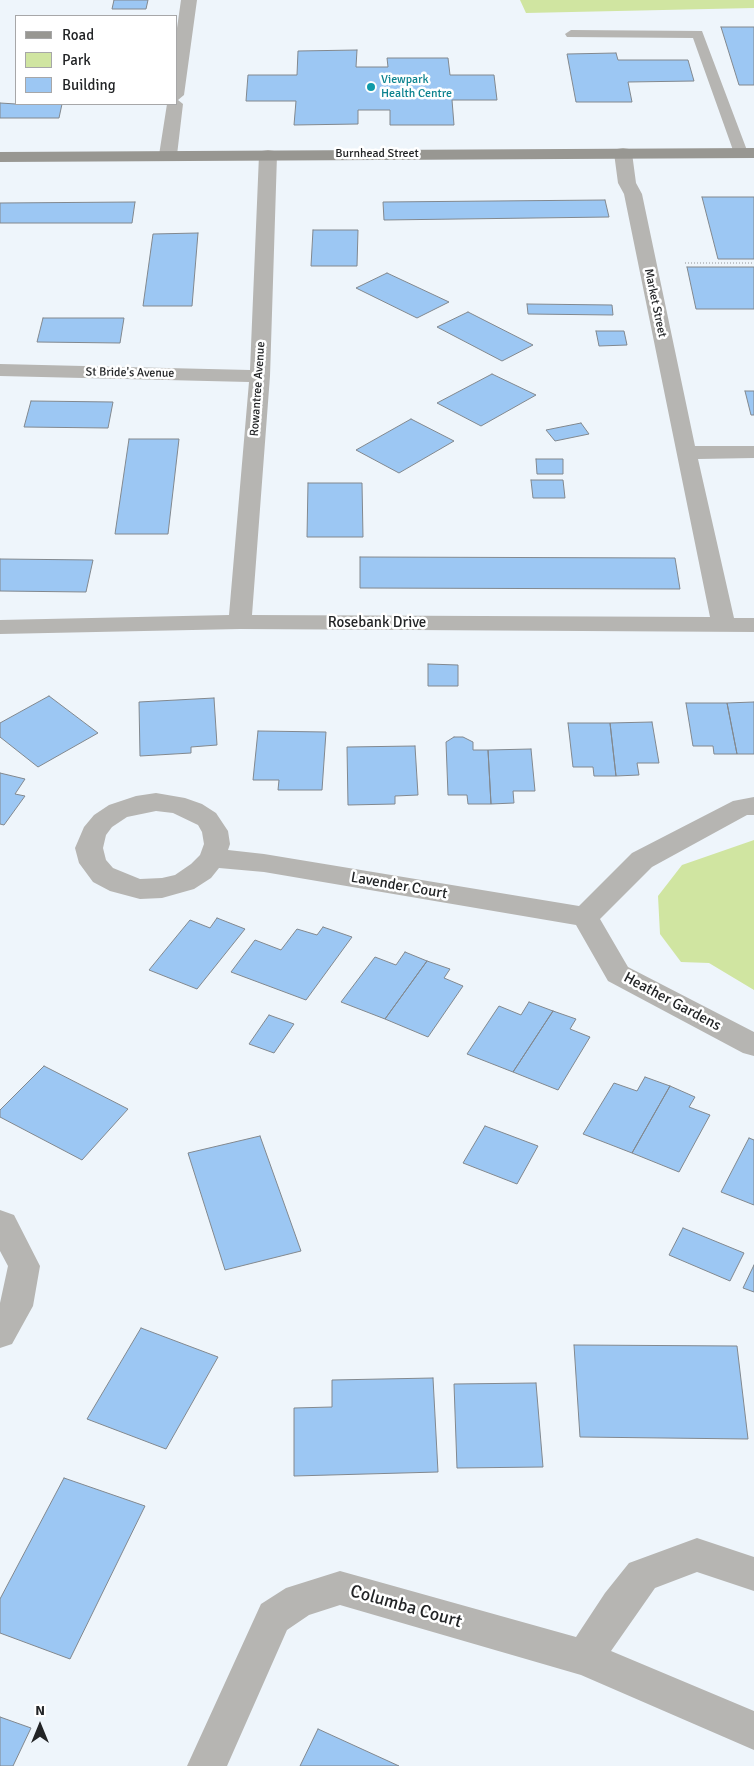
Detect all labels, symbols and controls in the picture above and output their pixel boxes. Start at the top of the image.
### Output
legend [15,15,178,105]
text: Road [62,26,94,44]
text: Park [62,51,91,69]
place label: Viewpark Health Centre [381,73,452,101]
text: Building [62,76,116,94]
marker: Viewpark Health Centre [365,81,377,93]
street label: Burnhead Street [335,147,419,161]
street label: Market Street [641,267,669,339]
street label: Rowantree Avenue [248,341,268,437]
street label: St Bride's Avenue [86,365,174,381]
street label: Rosebank Drive [328,614,426,632]
street label: Lavender Court [349,869,449,903]
street label: Heather Gardens [620,969,724,1035]
street label: Columba Court [348,1581,464,1633]
north arrow [15,1701,65,1751]
text: N [35,1702,45,1719]

